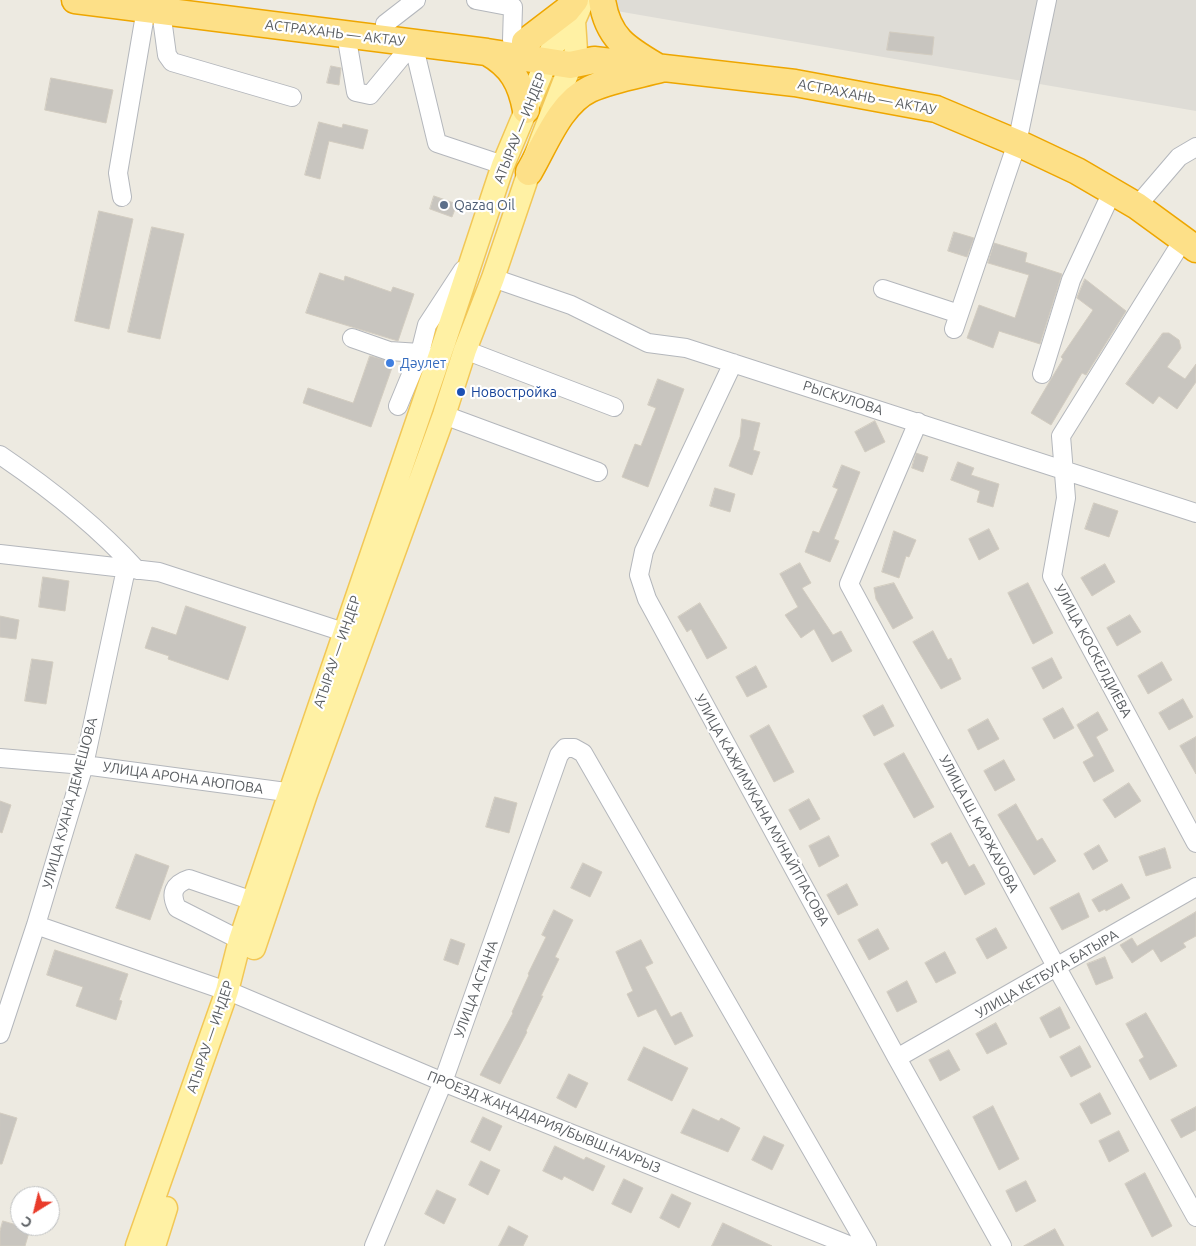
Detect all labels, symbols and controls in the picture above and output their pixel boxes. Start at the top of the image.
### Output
street label: АСТРАХАНЬ — АКТАУ [264,16,406,50]
street label: АТЫРАУ — ИНДЕР [490,70,550,186]
street label: АСТРАХАНЬ — АКТАУ [796,75,938,119]
place label: Qazaq Oil [454,197,515,213]
marker: Qazaq Oil [438,199,450,211]
place label: Дәулет [400,355,446,371]
marker: Дәулет [384,357,396,369]
street label: РЫСКУЛОВА [801,377,885,419]
place label: Новостройка [471,384,557,400]
marker: Новостройка [455,386,467,398]
street label: УЛИЦА КОСКЕЛДИЕВА [1051,581,1135,721]
street label: АТЫРАУ — ИНДЕР [310,593,364,711]
street label: УЛИЦА КАЖИМУКАНА МУНАЙТПАСОВА [691,691,833,929]
street label: УЛИЦА КУАНА ДЕМЕШОВА [39,715,101,891]
street label: УЛИЦА Ш. КАРЖАУОВА [936,752,1022,896]
street label: УЛИЦА АРОНА АЮПОВА [102,758,264,798]
street label: УЛИЦА КЕТБУГА БАТЫРА [973,926,1121,1022]
street label: УЛИЦА АСТАНА [451,938,501,1040]
street label: АТЫРАУ — ИНДЕР [183,978,237,1096]
street label: ПРОЕЗД ЖАҢАДАРИЯ/БЫВШ.НАУРЫЗ [425,1067,663,1177]
north arrow [10,1186,60,1236]
text: С [18,1213,35,1231]

